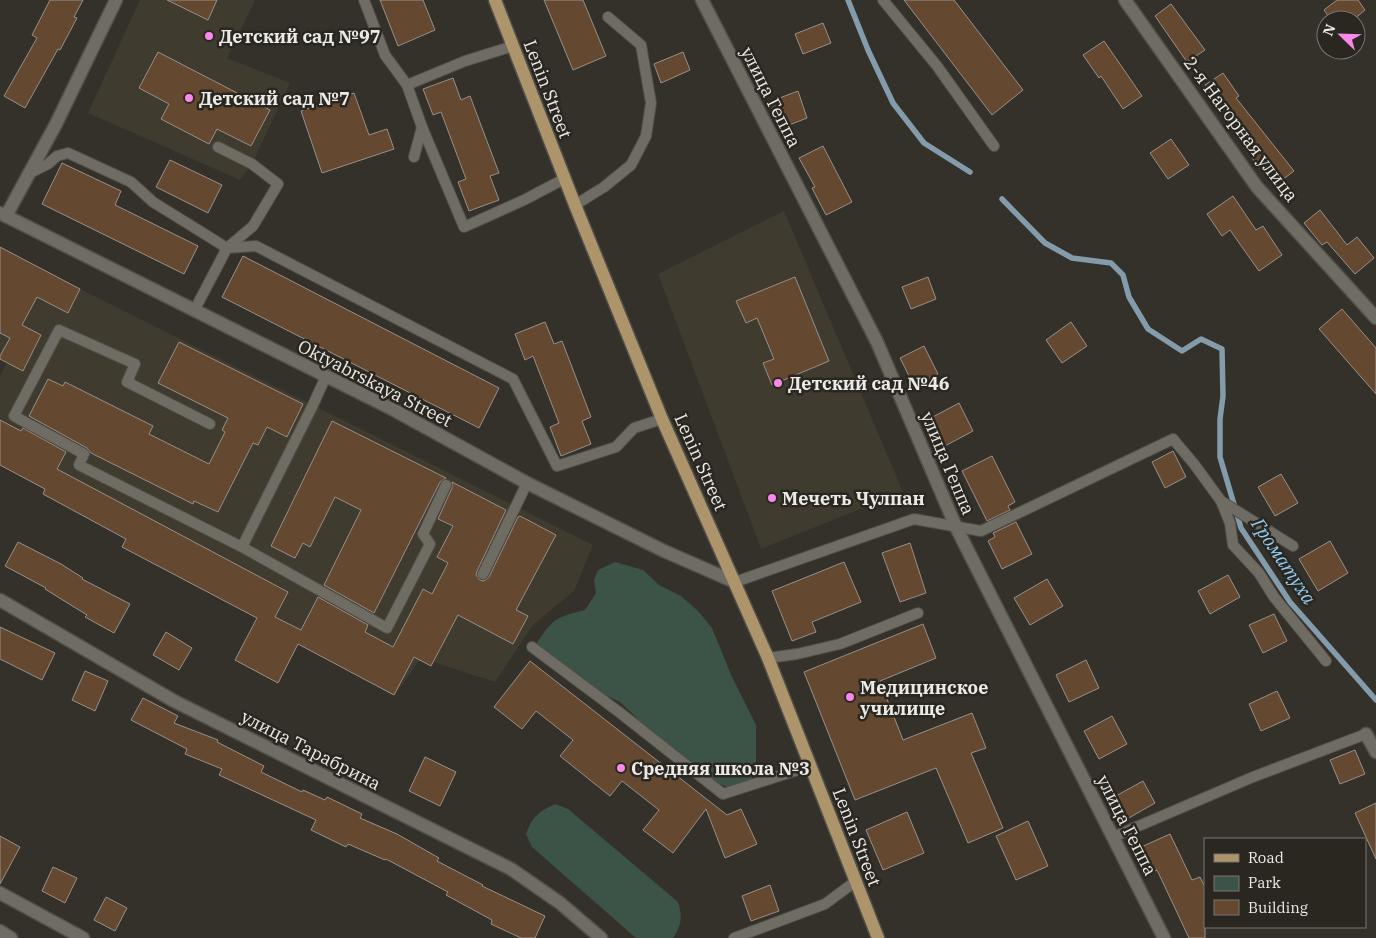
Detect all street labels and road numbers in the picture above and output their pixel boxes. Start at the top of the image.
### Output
street label: Lenin Street [519,36,577,142]
street label: улица Геппа [736,43,806,151]
street label: 2-я Нагорная улица [1179,52,1303,206]
street label: Oktyabrskaya Street [294,334,456,432]
street label: улица Геппа [916,408,980,518]
street label: Lenin Street [669,410,733,514]
street label: улица Тарабрина [237,705,385,795]
street label: улица Геппа [1092,771,1162,879]
street label: Lenin Street [828,784,886,890]

